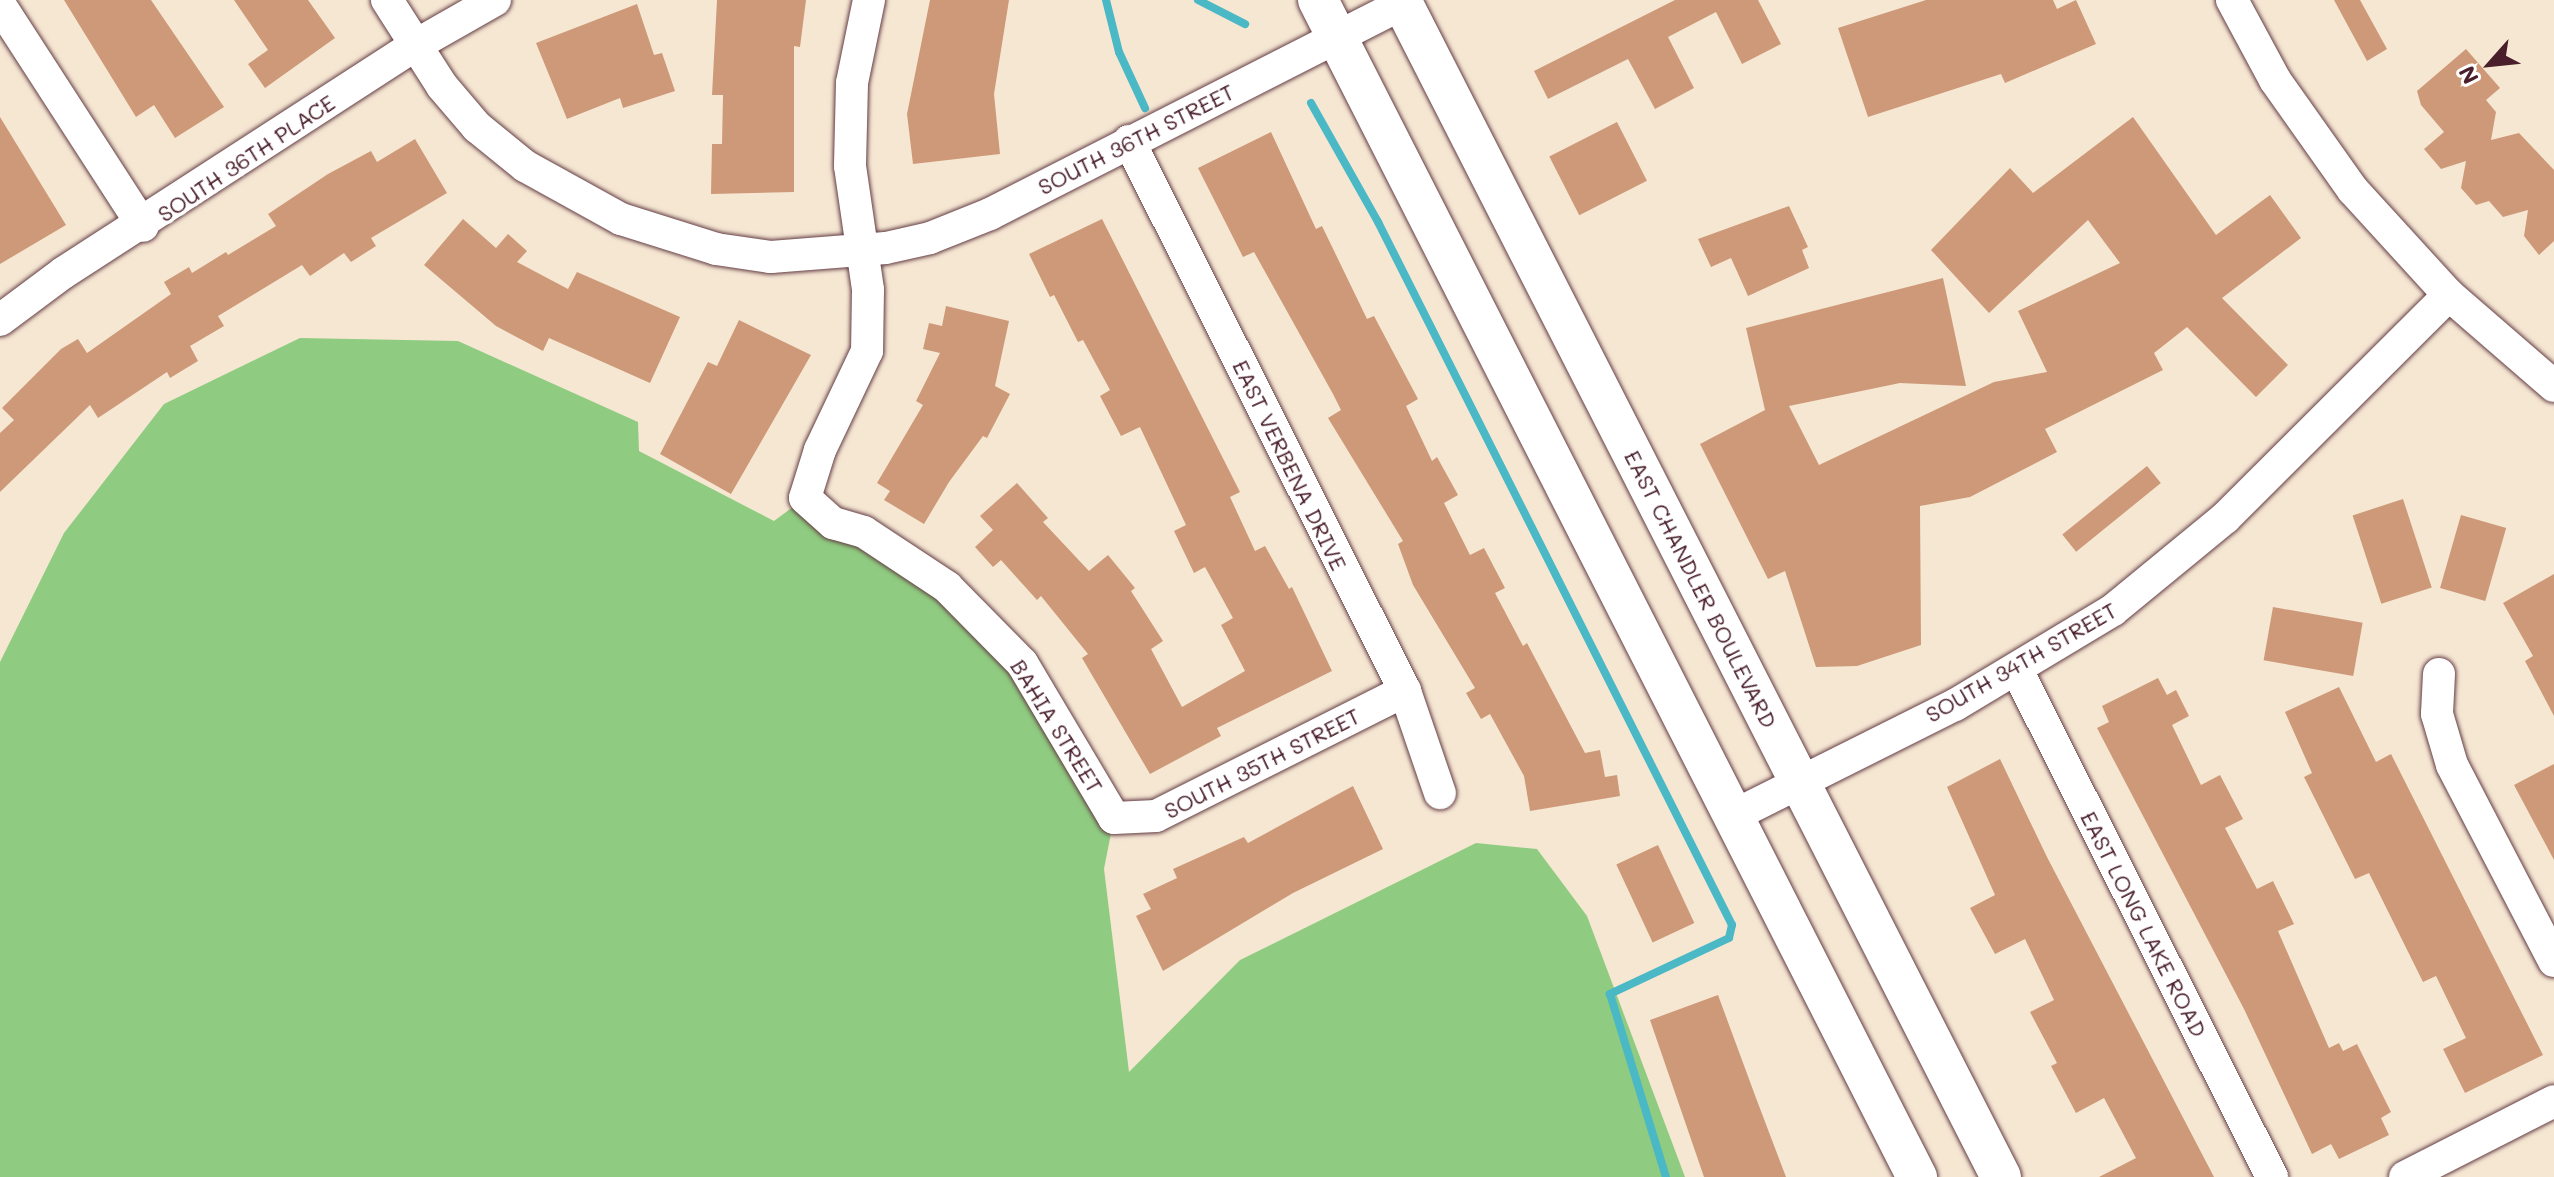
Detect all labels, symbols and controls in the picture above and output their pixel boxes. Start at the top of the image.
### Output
north arrow [2450,24,2530,104]
text: N [2451,61,2485,89]
street label: SOUTH 36TH STREET [1033,78,1239,200]
street label: SOUTH 36TH PLACE [152,89,340,227]
street label: EAST VERBENA DRIVE [1228,356,1352,574]
street label: EAST CHANDLER BOULEVARD [1619,446,1783,732]
street label: SOUTH 34TH STREET [1921,596,2121,728]
street label: BAHIA STREET [1005,654,1109,798]
street label: SOUTH 35TH STREET [1160,702,1364,824]
street label: EAST LONG LAKE ROAD [2076,807,2212,1041]

